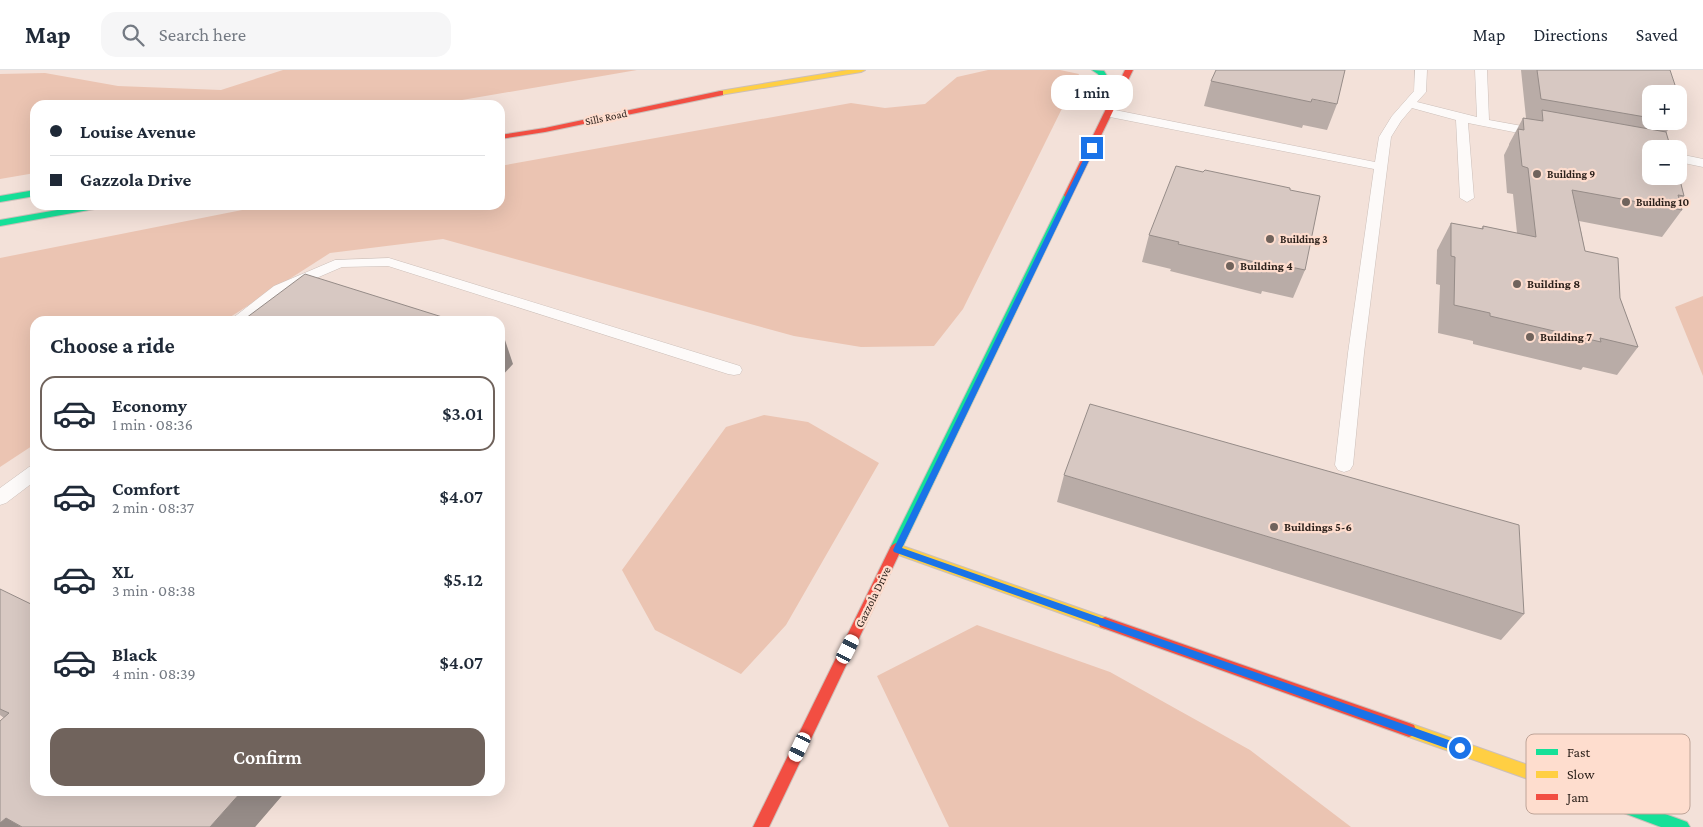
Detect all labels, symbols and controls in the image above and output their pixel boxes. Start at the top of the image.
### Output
search box [101,12,451,57]
text: Map [25,21,71,48]
icon: search [119,21,147,49]
text: Search here [159,24,246,45]
text: Map [1473,25,1505,45]
text: Directions [1533,25,1608,45]
text: Saved [1636,25,1678,45]
callout: 1 min [1051,75,1133,110]
text: 1 min [1074,84,1110,101]
map controls [1642,85,1687,185]
button: + [1642,85,1687,130]
street label: Sills Road [584,107,628,127]
text: Louise Avenue [80,121,196,142]
route end [1081,137,1103,159]
button: − [1642,140,1687,185]
marker: Building 9 [1531,168,1543,180]
place label: Building 9 [1547,168,1595,180]
text: Gazzola Drive [80,169,191,190]
marker: Building 10 [1620,196,1632,208]
place label: Building 10 [1636,196,1689,208]
marker: Building 3 [1264,233,1276,245]
place label: Building 3 [1280,233,1328,245]
place label: Building 4 [1240,259,1293,273]
marker: Building 4 [1224,260,1236,272]
place label: Building 8 [1527,277,1580,291]
marker: Building 8 [1511,278,1523,290]
place label: Building 7 [1540,330,1592,344]
marker: Building 7 [1524,331,1536,343]
text: Choose a ride [50,333,175,358]
icon: car [52,391,97,436]
text: Economy [112,395,187,416]
text: $3.01 [442,403,483,424]
text: 1 min · 08:36 [112,416,193,433]
icon: car [52,474,97,519]
text: Comfort [112,478,180,499]
text: $4.07 [439,486,483,507]
text: 2 min · 08:37 [112,499,194,516]
place label: Buildings 5-6 [1284,520,1352,534]
marker: Buildings 5-6 [1268,521,1280,533]
icon: car [52,557,97,602]
text: XL [112,561,134,582]
street label: Gazzola Drive [852,564,894,630]
text: $5.12 [444,569,483,590]
text: 3 min · 08:38 [112,582,196,599]
car [834,632,861,666]
icon: car [52,640,97,685]
text: Black [112,644,157,665]
text: $4.07 [439,652,483,673]
text: 4 min · 08:39 [112,665,196,682]
button: Confirm [50,728,485,786]
car [786,730,813,764]
legend [1526,734,1690,814]
route start [1449,737,1471,759]
text: Fast [1567,744,1591,760]
text: Slow [1567,766,1595,782]
text: Jam [1565,789,1589,805]

